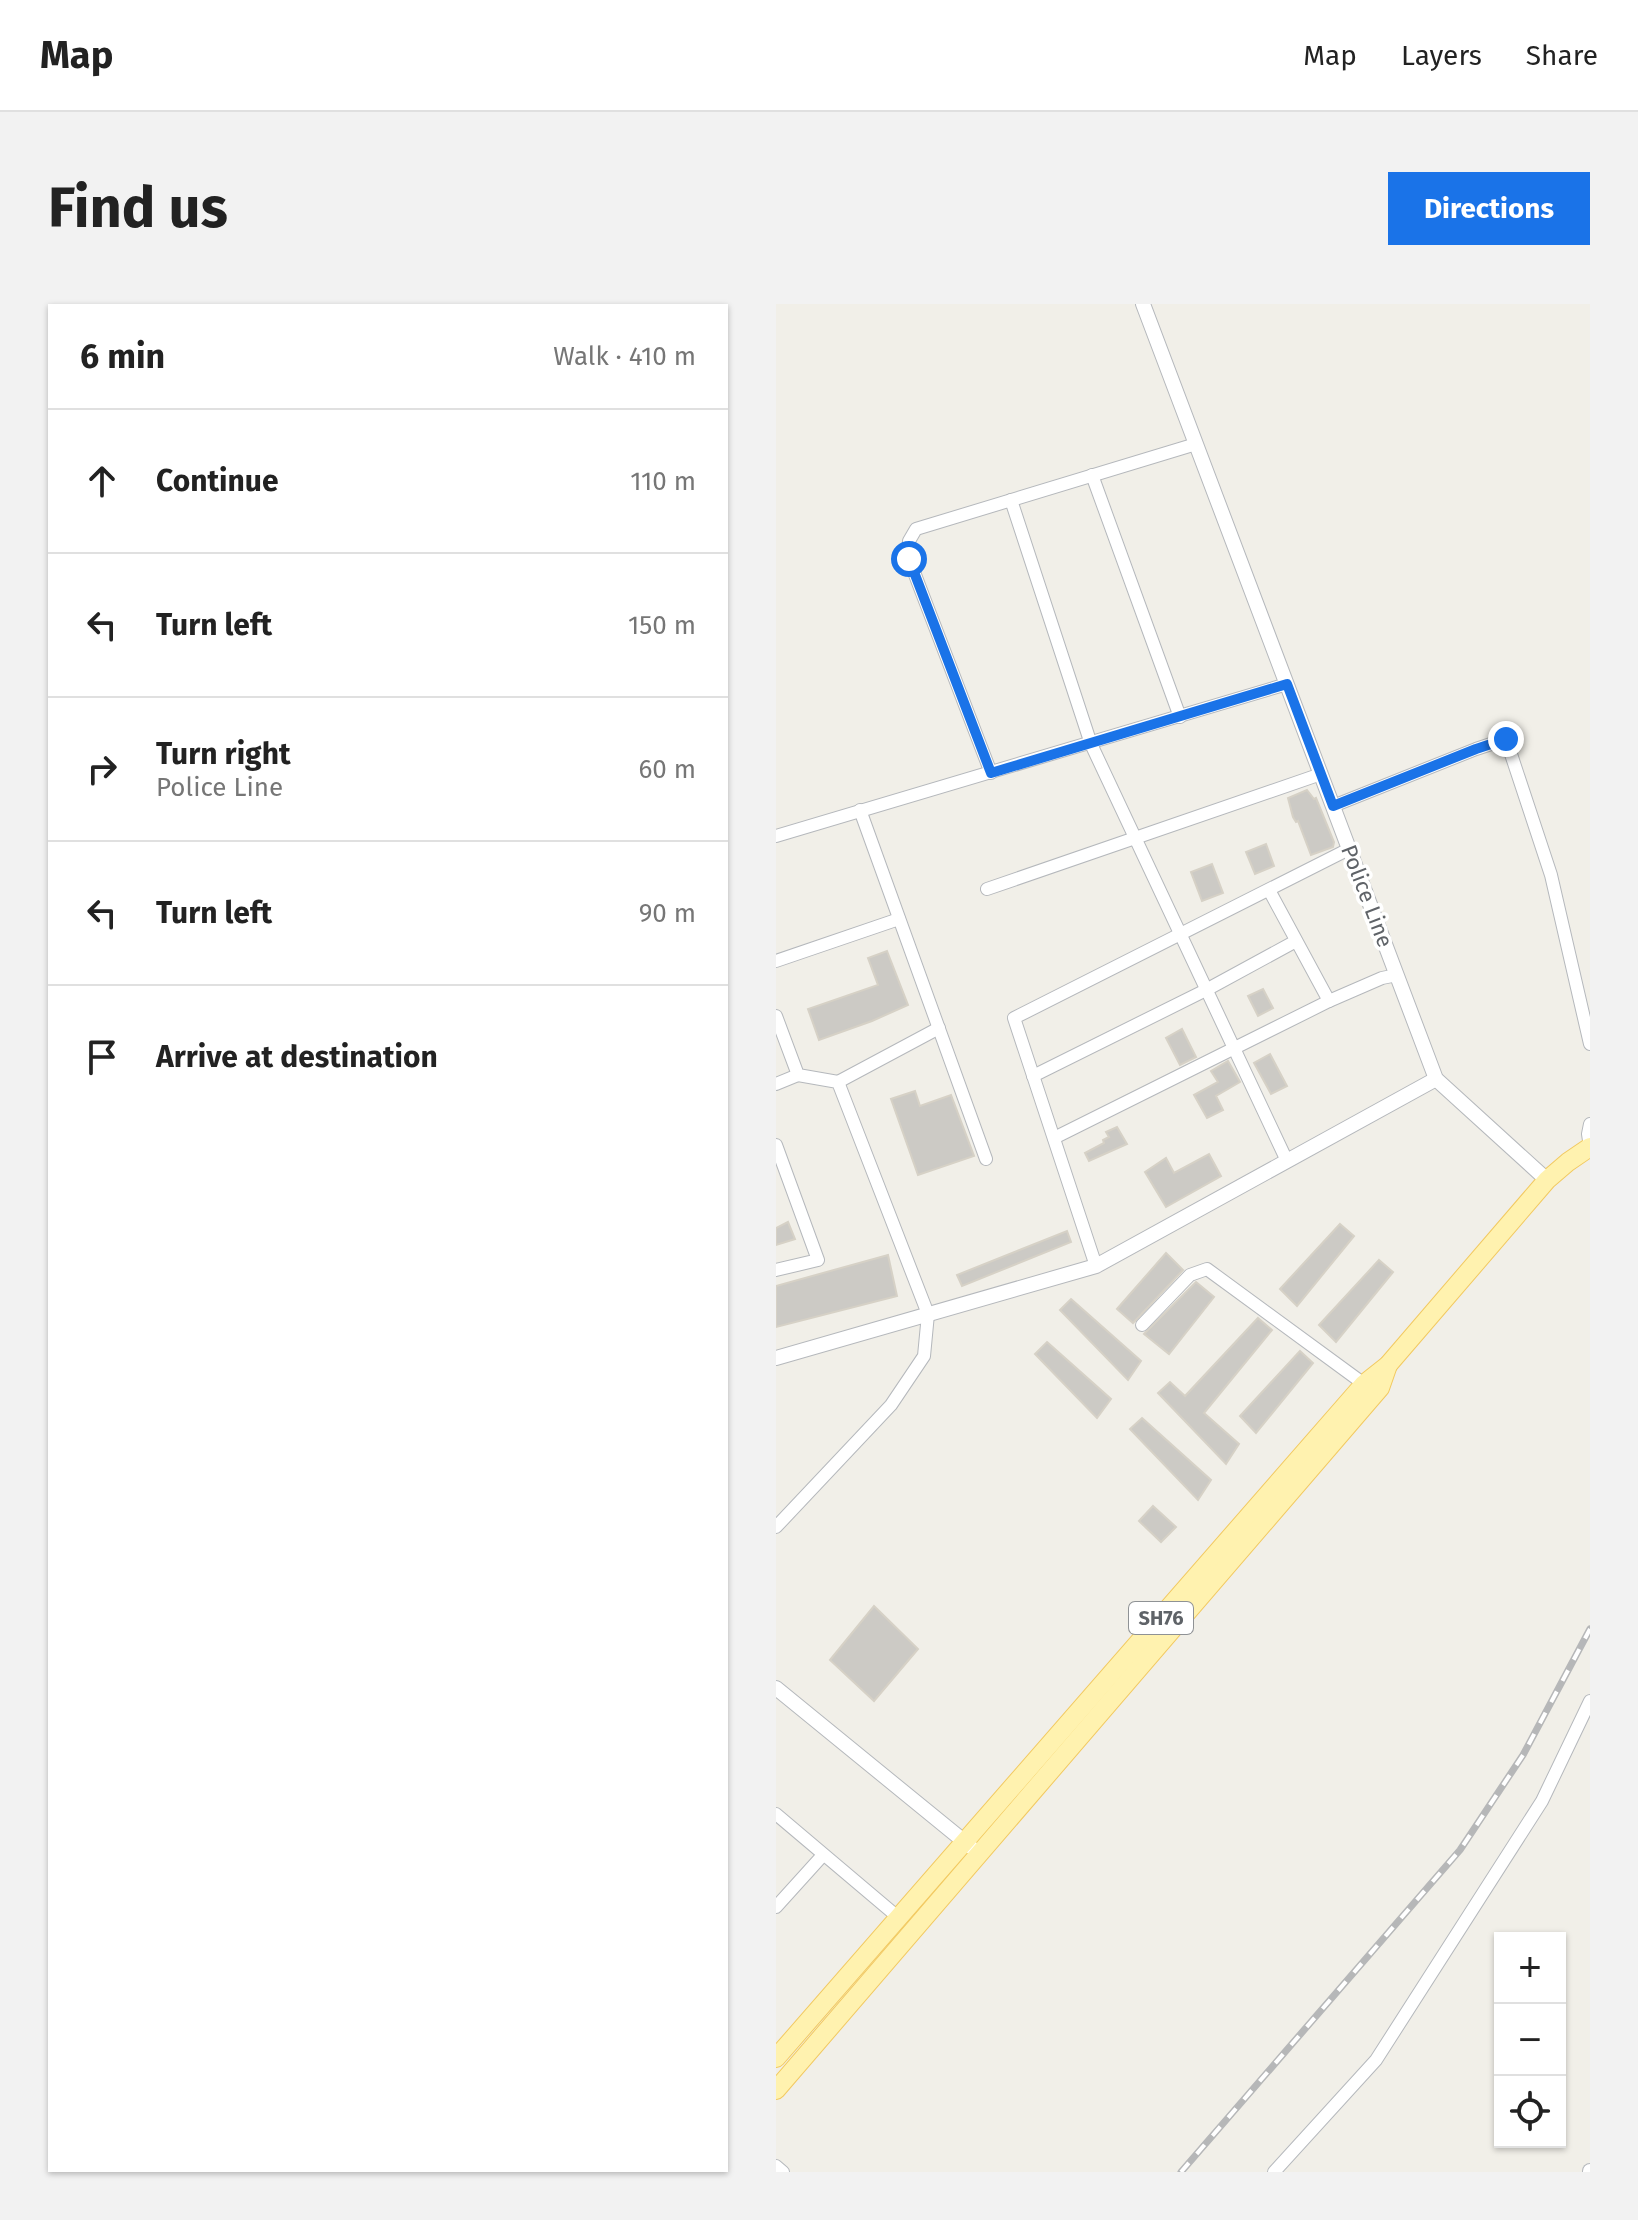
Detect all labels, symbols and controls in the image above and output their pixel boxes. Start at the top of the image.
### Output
text: Map [40,32,113,78]
text: Map [1303,39,1357,72]
text: Layers [1401,39,1482,72]
text: Share [1526,39,1598,72]
button: Directions [1388,172,1590,245]
text: Find us [48,175,228,242]
text: 6 min [80,336,165,377]
text: Walk · 410 m [553,341,696,372]
icon: ahead [80,459,124,503]
text: Continue [156,463,279,499]
text: 110 m [630,466,696,497]
route start [891,541,927,577]
icon: left [80,603,124,647]
text: Turn left [156,607,272,643]
text: 150 m [628,610,696,641]
route end [1488,721,1524,757]
text: Turn right [156,736,291,772]
icon: right [80,747,124,791]
text: 60 m [638,754,696,785]
text: Police Line [156,772,283,803]
street label: Police Line [1335,841,1399,951]
icon: left [80,891,124,935]
text: Turn left [156,895,272,931]
text: 90 m [639,898,696,929]
icon: arrive [80,1035,124,1079]
text: Arrive at destination [156,1039,438,1075]
road number: SH76 [1129,1602,1193,1634]
map controls [1494,1932,1566,2148]
button: + [1494,1932,1566,2004]
button: − [1494,2004,1566,2076]
button: locate [1494,2076,1566,2148]

